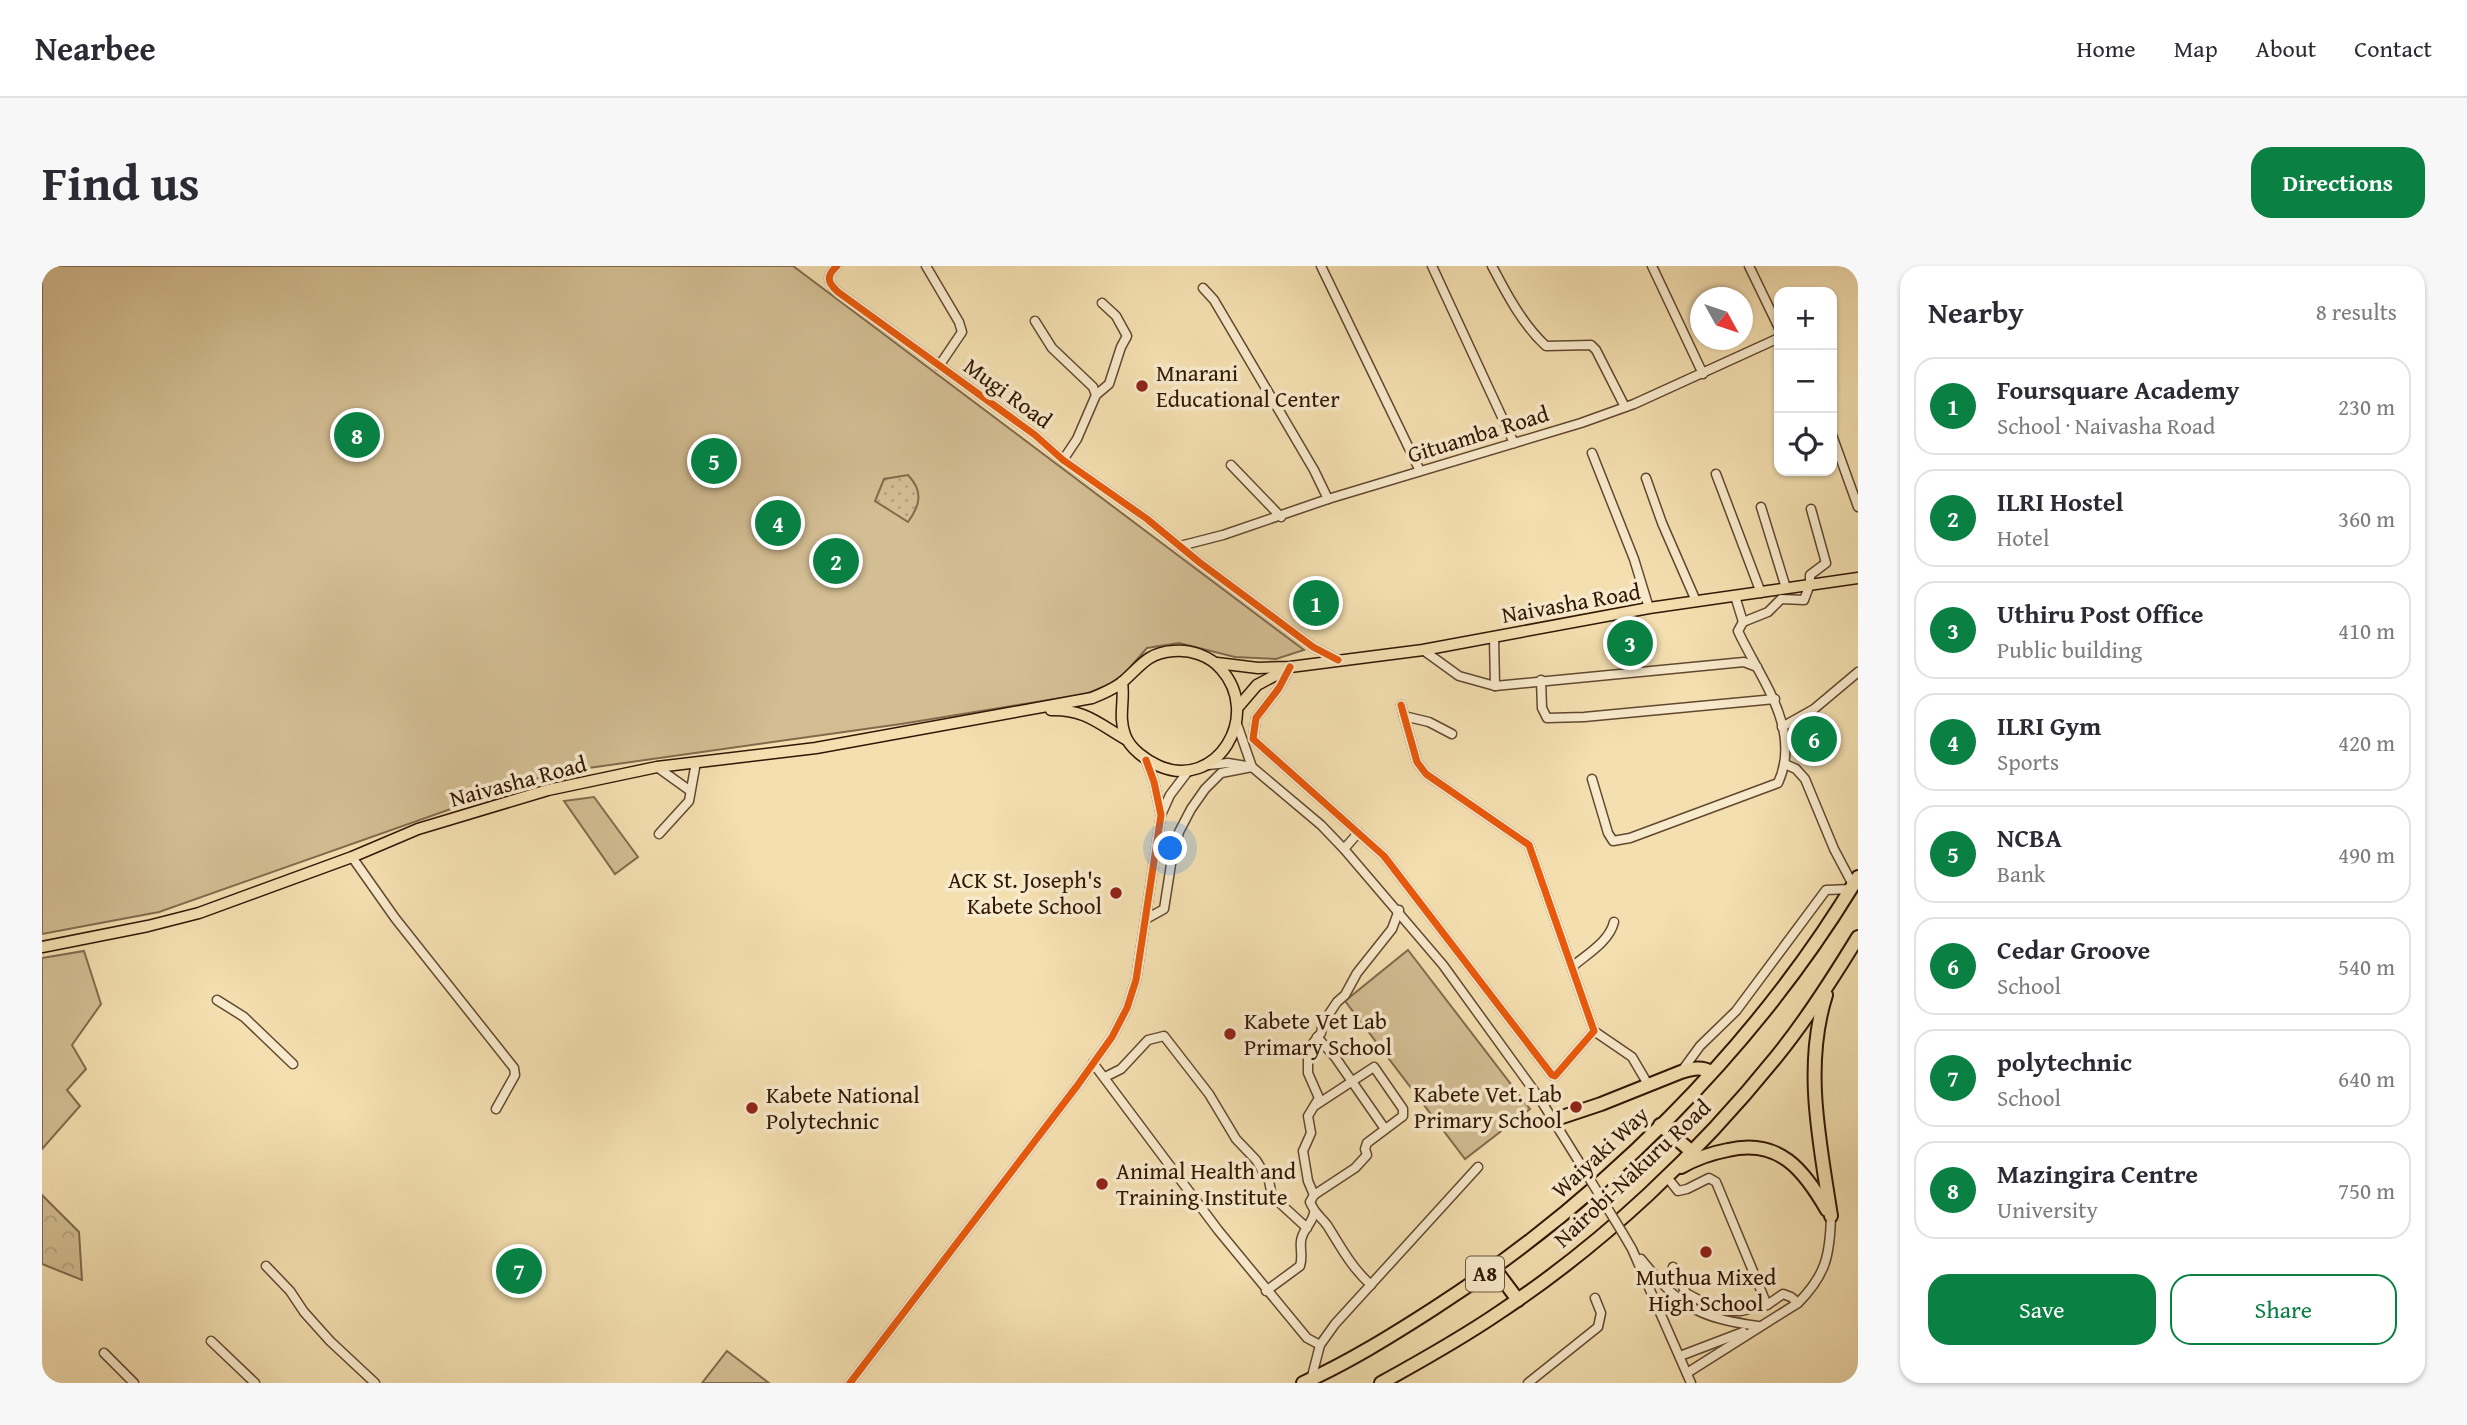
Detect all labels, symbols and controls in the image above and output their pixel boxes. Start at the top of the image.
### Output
text: Nearbee [35,24,156,72]
text: Home [2077,31,2136,66]
text: Map [2174,31,2218,66]
text: About [2256,31,2316,66]
text: Contact [2354,31,2432,66]
text: Find us [42,146,200,218]
button: Directions [2251,147,2425,218]
north arrow [1690,287,1753,350]
map controls [1774,287,1837,476]
button: + [1774,287,1837,350]
text: Nearby [1928,290,2024,334]
text: 8 results [2316,295,2397,328]
street label: Mugi Road [957,349,1060,436]
button: − [1774,350,1837,413]
place label: Mnarani Educational Center [1156,356,1340,415]
text: Foursquare Academy [1997,370,2239,409]
marker: Mnarani Educational Center [1134,378,1150,394]
text: 1 [1947,390,1959,423]
text: 230 m [2338,390,2395,423]
street label: Gituamba Road [1403,396,1553,471]
pin: 8 [334,409,380,461]
text: School · Naivasha Road [1997,409,2215,442]
button: locate [1774,413,1837,476]
pin: 5 [691,435,737,487]
text: ILRI Hostel [1997,482,2124,521]
pin: 4 [755,497,801,549]
text: 2 [1947,502,1959,535]
text: 360 m [2338,502,2395,535]
text: Hotel [1997,521,2049,554]
pin: 2 [813,535,859,587]
street label: Naivasha Road [1499,574,1644,631]
pin: 1 [1293,577,1339,629]
text: Uthiru Post Office [1997,594,2203,633]
text: 3 [1947,614,1959,647]
text: 410 m [2338,614,2395,647]
pin: 3 [1607,617,1653,669]
text: Public building [1997,633,2142,666]
text: ILRI Gym [1997,706,2101,745]
pin: 6 [1791,713,1837,765]
text: 4 [1947,726,1959,759]
text: 420 m [2338,726,2395,759]
text: Sports [1997,745,2059,778]
street label: Naivasha Road [446,746,591,815]
text: NCBA [1997,818,2062,857]
your location [1153,831,1187,865]
text: 5 [1947,838,1959,871]
text: 490 m [2338,838,2395,871]
text: Bank [1997,857,2046,890]
place label: ACK St. Joseph's Kabete School [948,863,1102,922]
marker: ACK St. Joseph's Kabete School [1108,885,1124,901]
text: Cedar Groove [1997,930,2150,969]
text: 6 [1947,950,1959,983]
text: 540 m [2338,950,2395,983]
text: School [1997,969,2061,1002]
place label: Kabete Vet Lab Primary School [1244,1004,1392,1063]
marker: Kabete Vet Lab Primary School [1222,1026,1238,1042]
text: polytechnic [1997,1042,2132,1081]
text: 7 [1947,1062,1959,1095]
text: 640 m [2338,1062,2395,1095]
place label: Kabete Vet. Lab Primary School [1414,1077,1562,1136]
place label: Kabete National Polytechnic [766,1078,920,1137]
text: School [1997,1081,2061,1114]
street label: Nairobi-Nakuru Road [1546,1090,1718,1254]
street label: Waiyaki Way [1544,1098,1656,1205]
marker: Kabete Vet. Lab Primary School [1568,1099,1584,1115]
marker: Kabete National Polytechnic [744,1100,760,1116]
place label: Animal Health and Training Institute [1116,1154,1297,1213]
text: Mazingira Centre [1997,1154,2198,1193]
text: 8 [1947,1174,1959,1207]
text: 750 m [2338,1174,2395,1207]
marker: Animal Health and Training Institute [1094,1176,1110,1192]
text: University [1997,1193,2098,1226]
marker: Muthua Mixed High School [1698,1244,1714,1260]
pin: 7 [496,1245,542,1297]
road number: A8 [1466,1256,1504,1292]
place label: Muthua Mixed High School [1636,1260,1777,1319]
button: Save [1928,1274,2156,1345]
button: Share [2170,1274,2397,1345]

